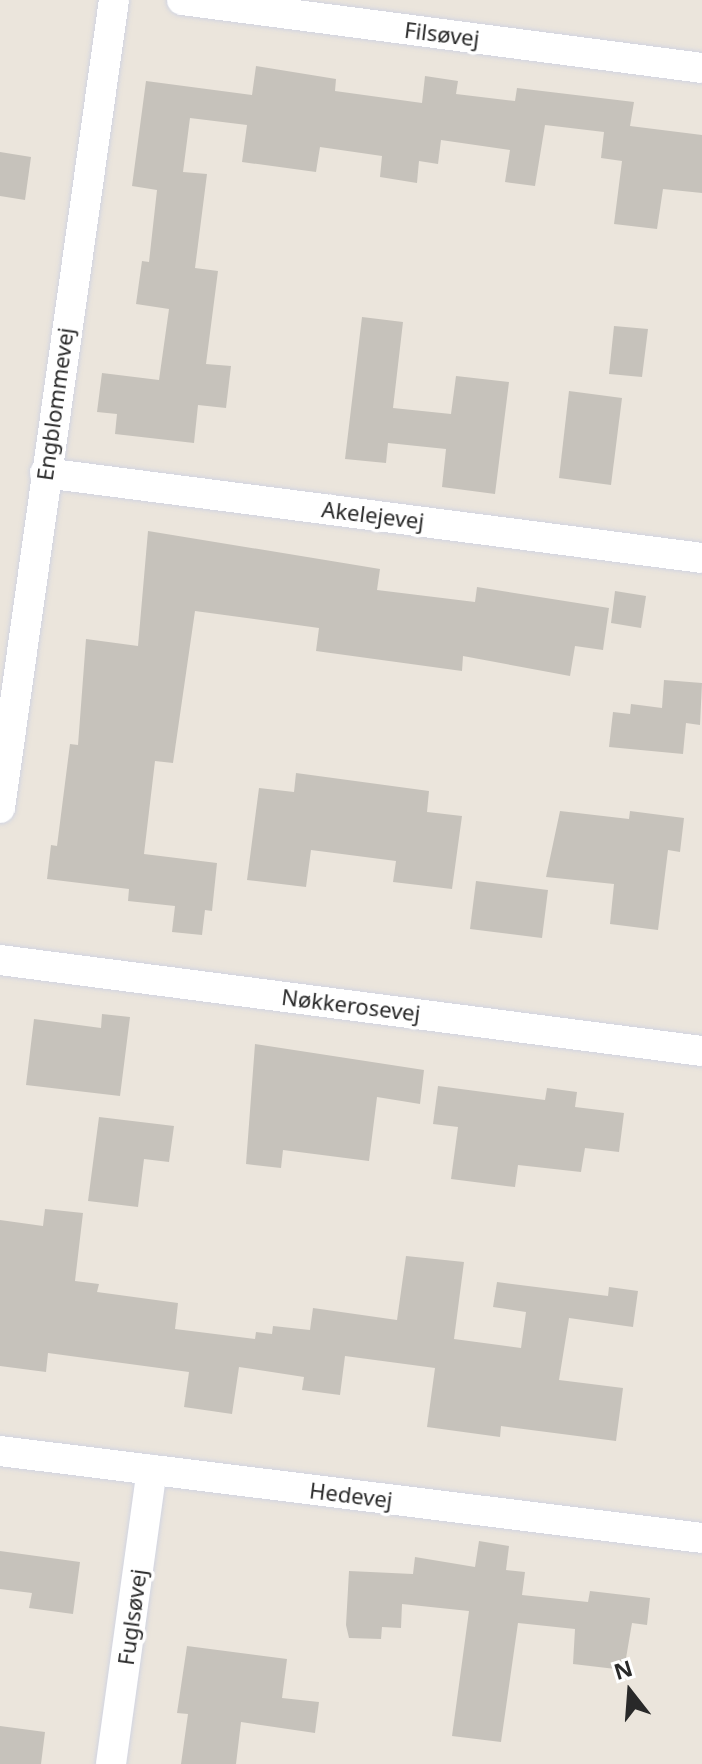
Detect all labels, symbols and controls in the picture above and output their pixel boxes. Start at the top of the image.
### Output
street label: Filsøvej [403,16,481,52]
street label: Engblommevej [31,326,79,482]
street label: Akelejevej [320,496,426,534]
street label: Nøkkerosevej [280,983,422,1027]
street label: Hedevej [308,1477,394,1513]
street label: Fuglsøvej [112,1567,152,1667]
north arrow [590,1652,670,1732]
text: N [610,1652,636,1686]

